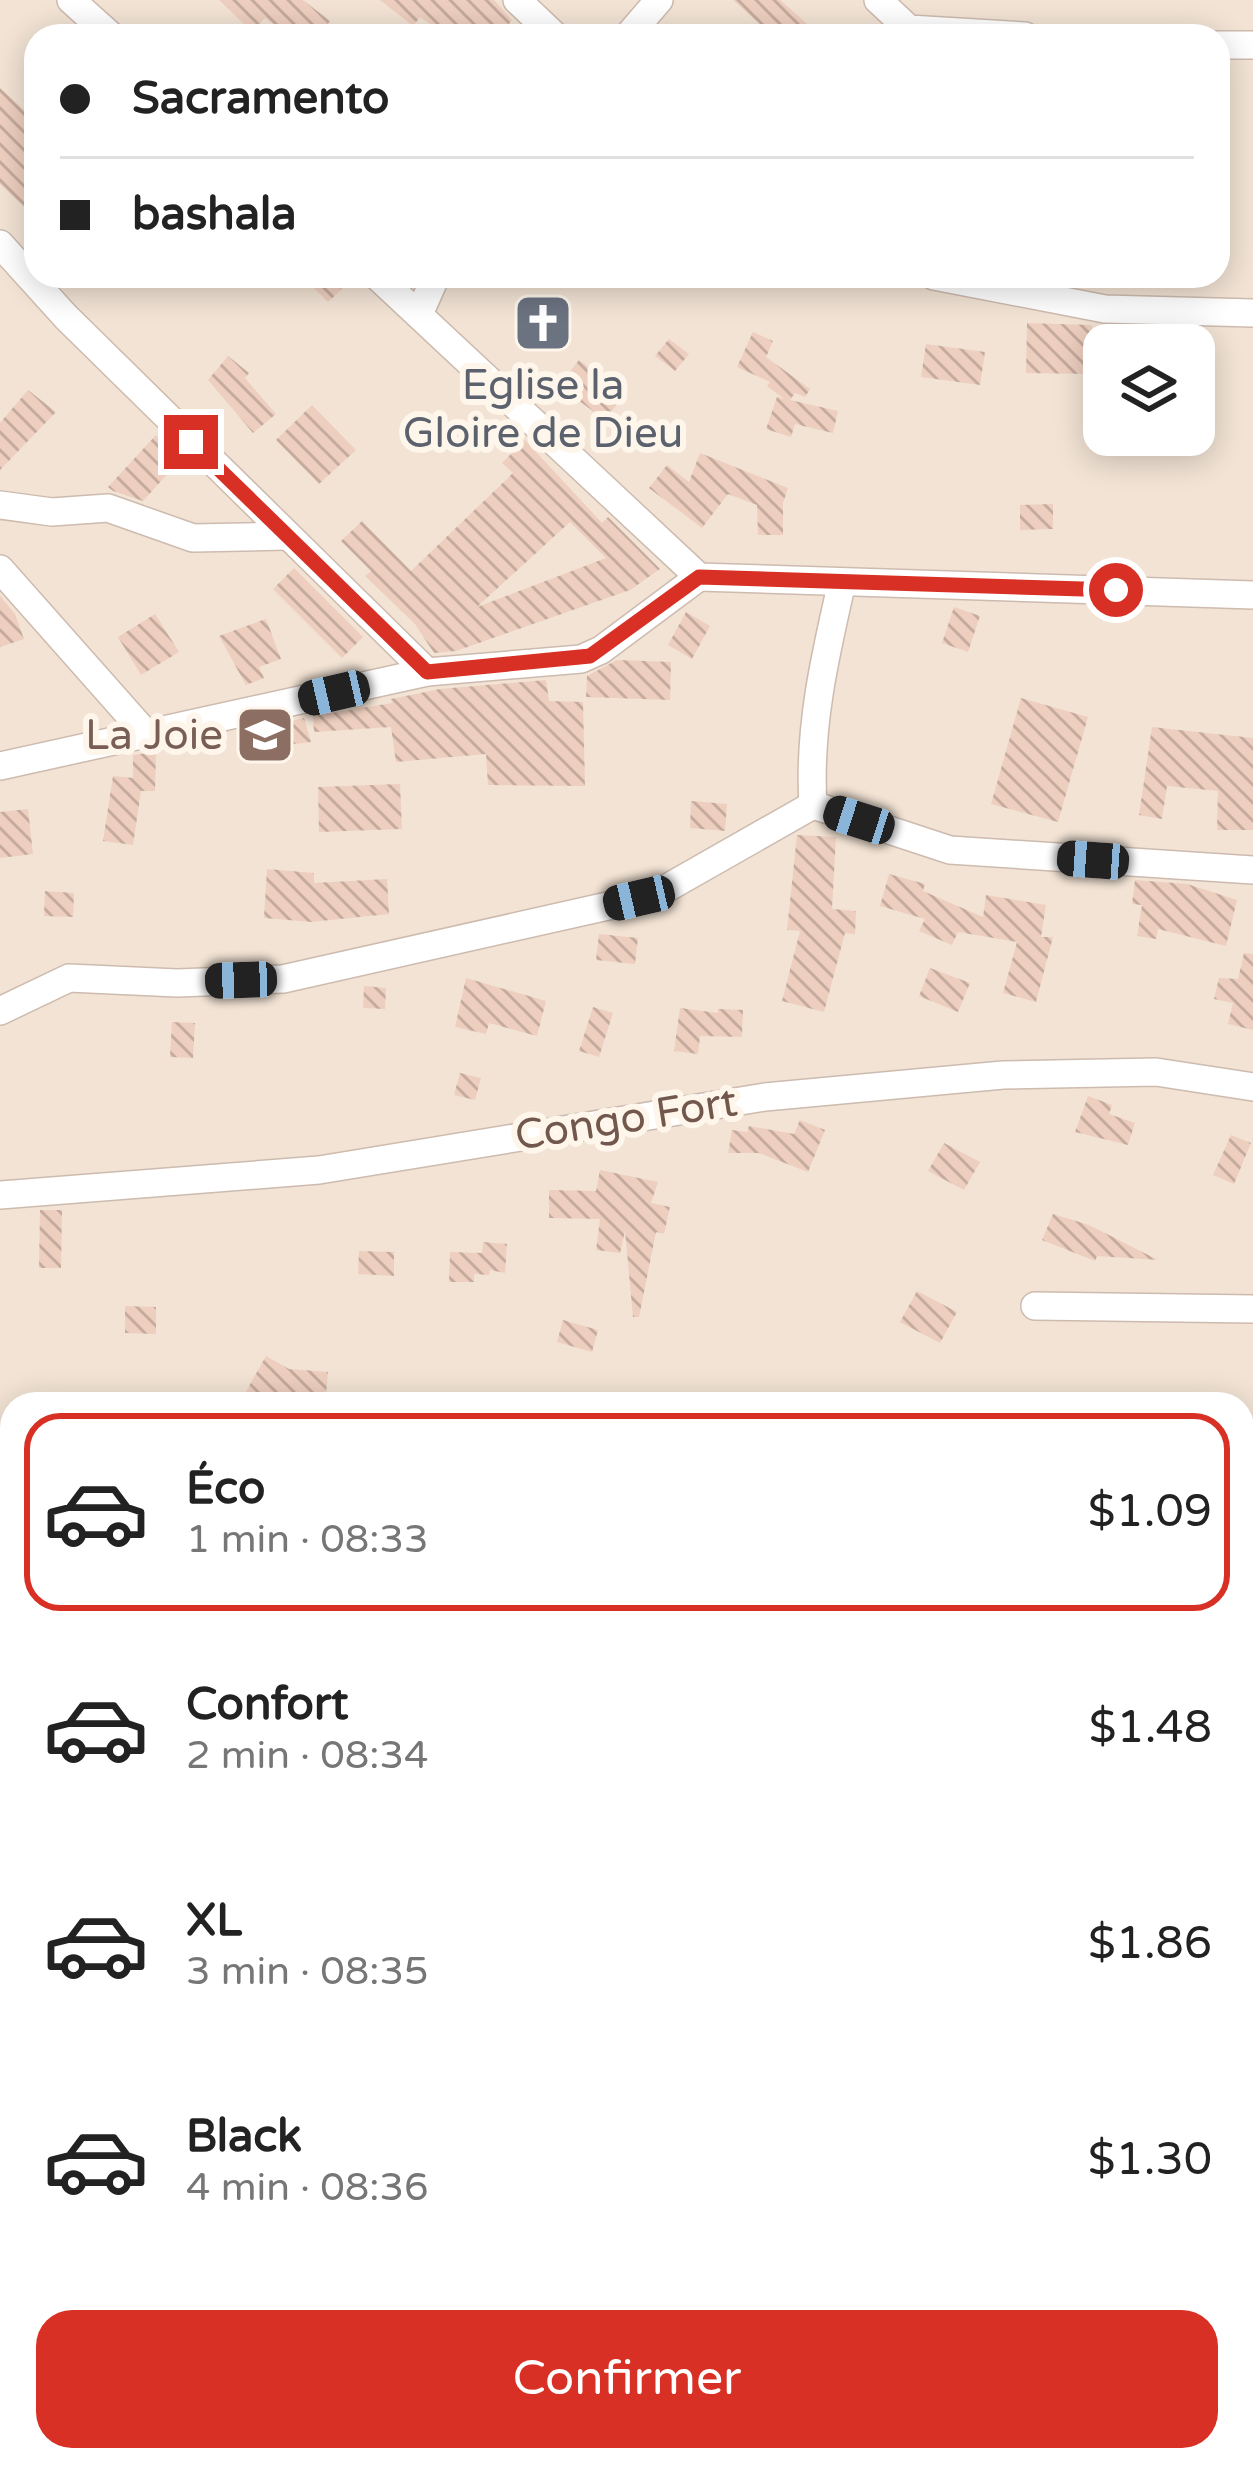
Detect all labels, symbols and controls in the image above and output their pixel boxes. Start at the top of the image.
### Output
text: Sacramento [132,72,389,126]
text: bashala [132,188,296,242]
church icon: Eglise la Gloire de Dieu [512,292,574,354]
map controls [1083,324,1215,456]
button: layers [1083,324,1215,456]
place label: Eglise la Gloire de Dieu [403,360,683,459]
route end [164,415,218,469]
route start [1089,563,1143,617]
car [295,667,373,719]
school or university icon: La Joie [234,704,296,766]
place label: La Joie [85,710,223,761]
car [819,792,899,848]
car [1056,840,1130,880]
car [600,872,678,924]
car [204,961,278,999]
street label: Congo Fort [511,1076,741,1162]
icon: car [42,1458,150,1566]
text: Éco [186,1462,265,1516]
text: $1.09 [1088,1485,1212,1539]
text: 1 min · 08:33 [186,1516,428,1563]
icon: car [42,1674,150,1782]
text: Confort [186,1678,348,1732]
text: $1.48 [1089,1701,1212,1755]
text: 2 min · 08:34 [186,1732,428,1779]
icon: car [42,1890,150,1998]
text: XL [186,1894,242,1948]
text: $1.86 [1088,1917,1212,1971]
text: 3 min · 08:35 [186,1948,428,1995]
icon: car [42,2106,150,2214]
text: Black [186,2110,302,2164]
text: $1.30 [1088,2133,1212,2187]
text: 4 min · 08:36 [186,2164,428,2211]
button: Confirmer [36,2310,1218,2448]

